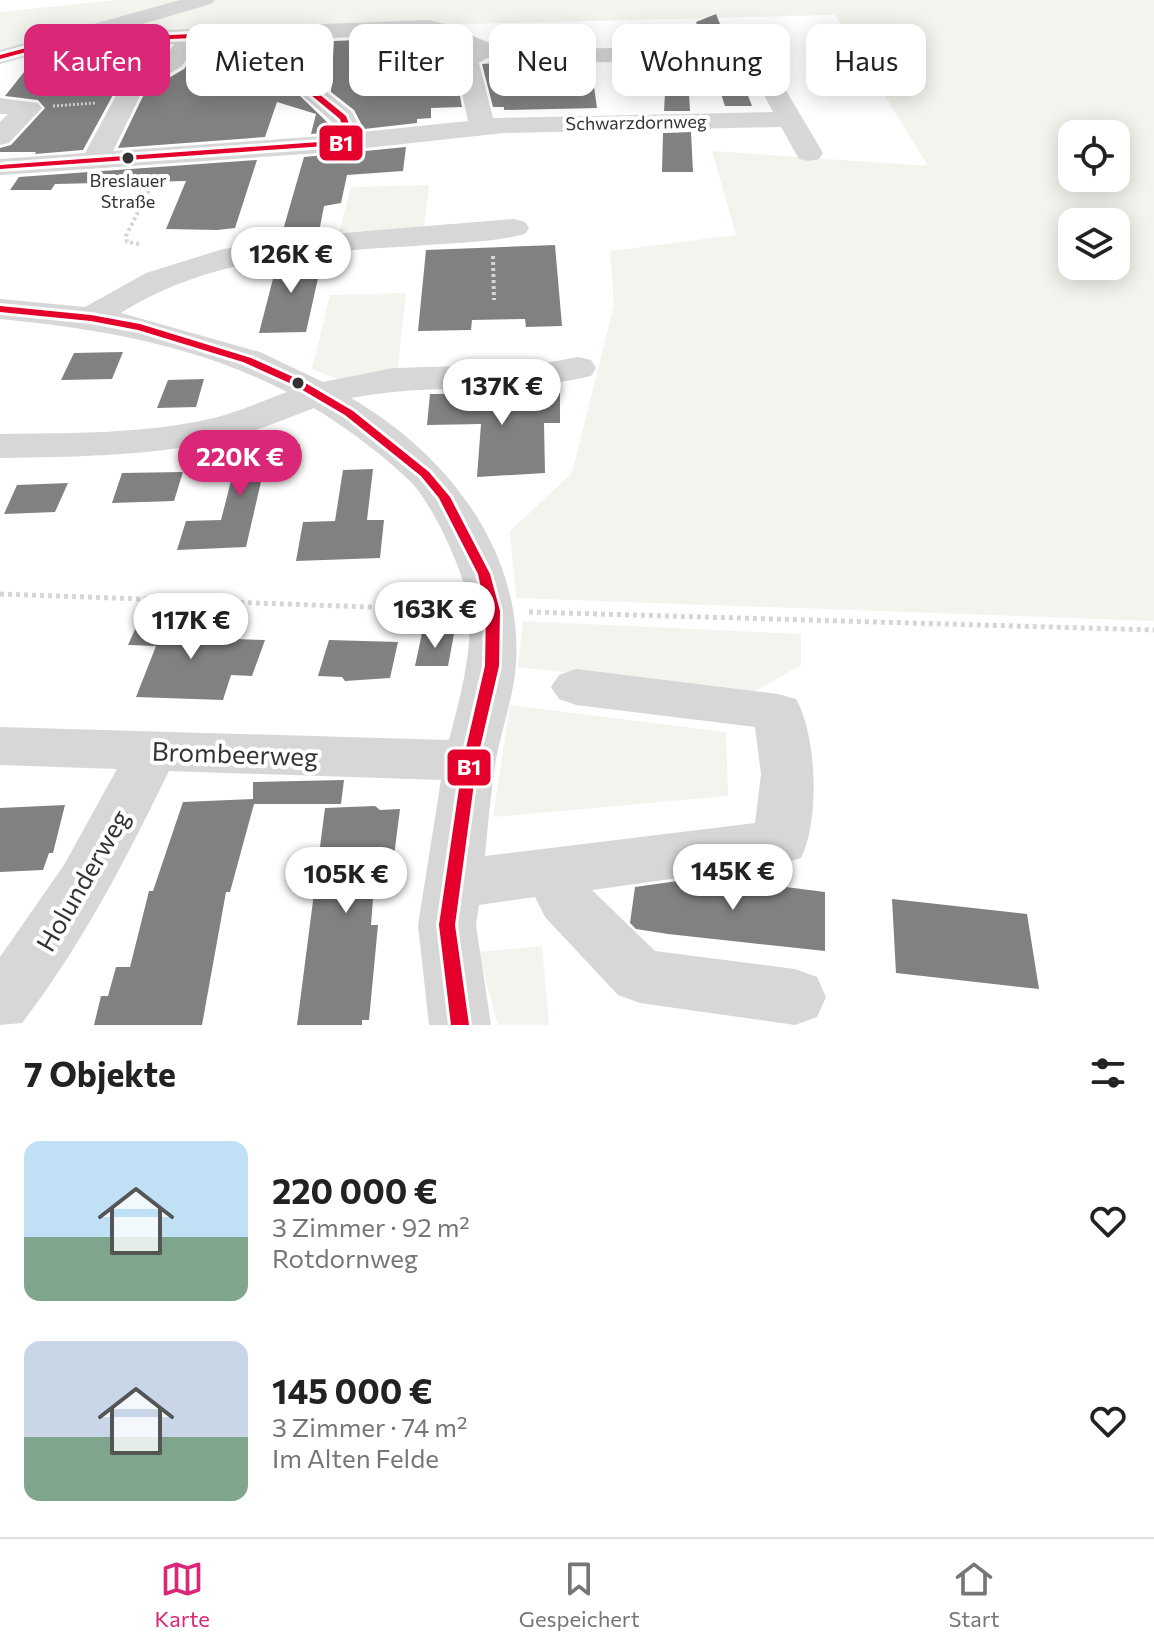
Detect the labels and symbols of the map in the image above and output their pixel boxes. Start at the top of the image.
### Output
street label: Schwarzdornweg [565,110,707,134]
line badge: B1 [318,124,364,162]
text: B1 [329,129,353,156]
marker: Breslauer Straße [120,150,136,166]
place label: Breslauer Straße [90,169,166,212]
pin: 126K € [226,227,356,295]
pin: 137K € [437,359,567,427]
unlabelled marker [290,375,306,391]
pin: 220K € [175,430,305,498]
pin: 163K € [370,582,500,650]
pin: 117K € [126,593,256,661]
street label: Brombeerweg [151,735,319,771]
line badge: B1 [446,748,492,787]
text: B1 [457,753,481,780]
street label: Holunderweg [29,804,135,956]
pin: 145K € [668,844,798,912]
pin: 105K € [281,847,411,915]

